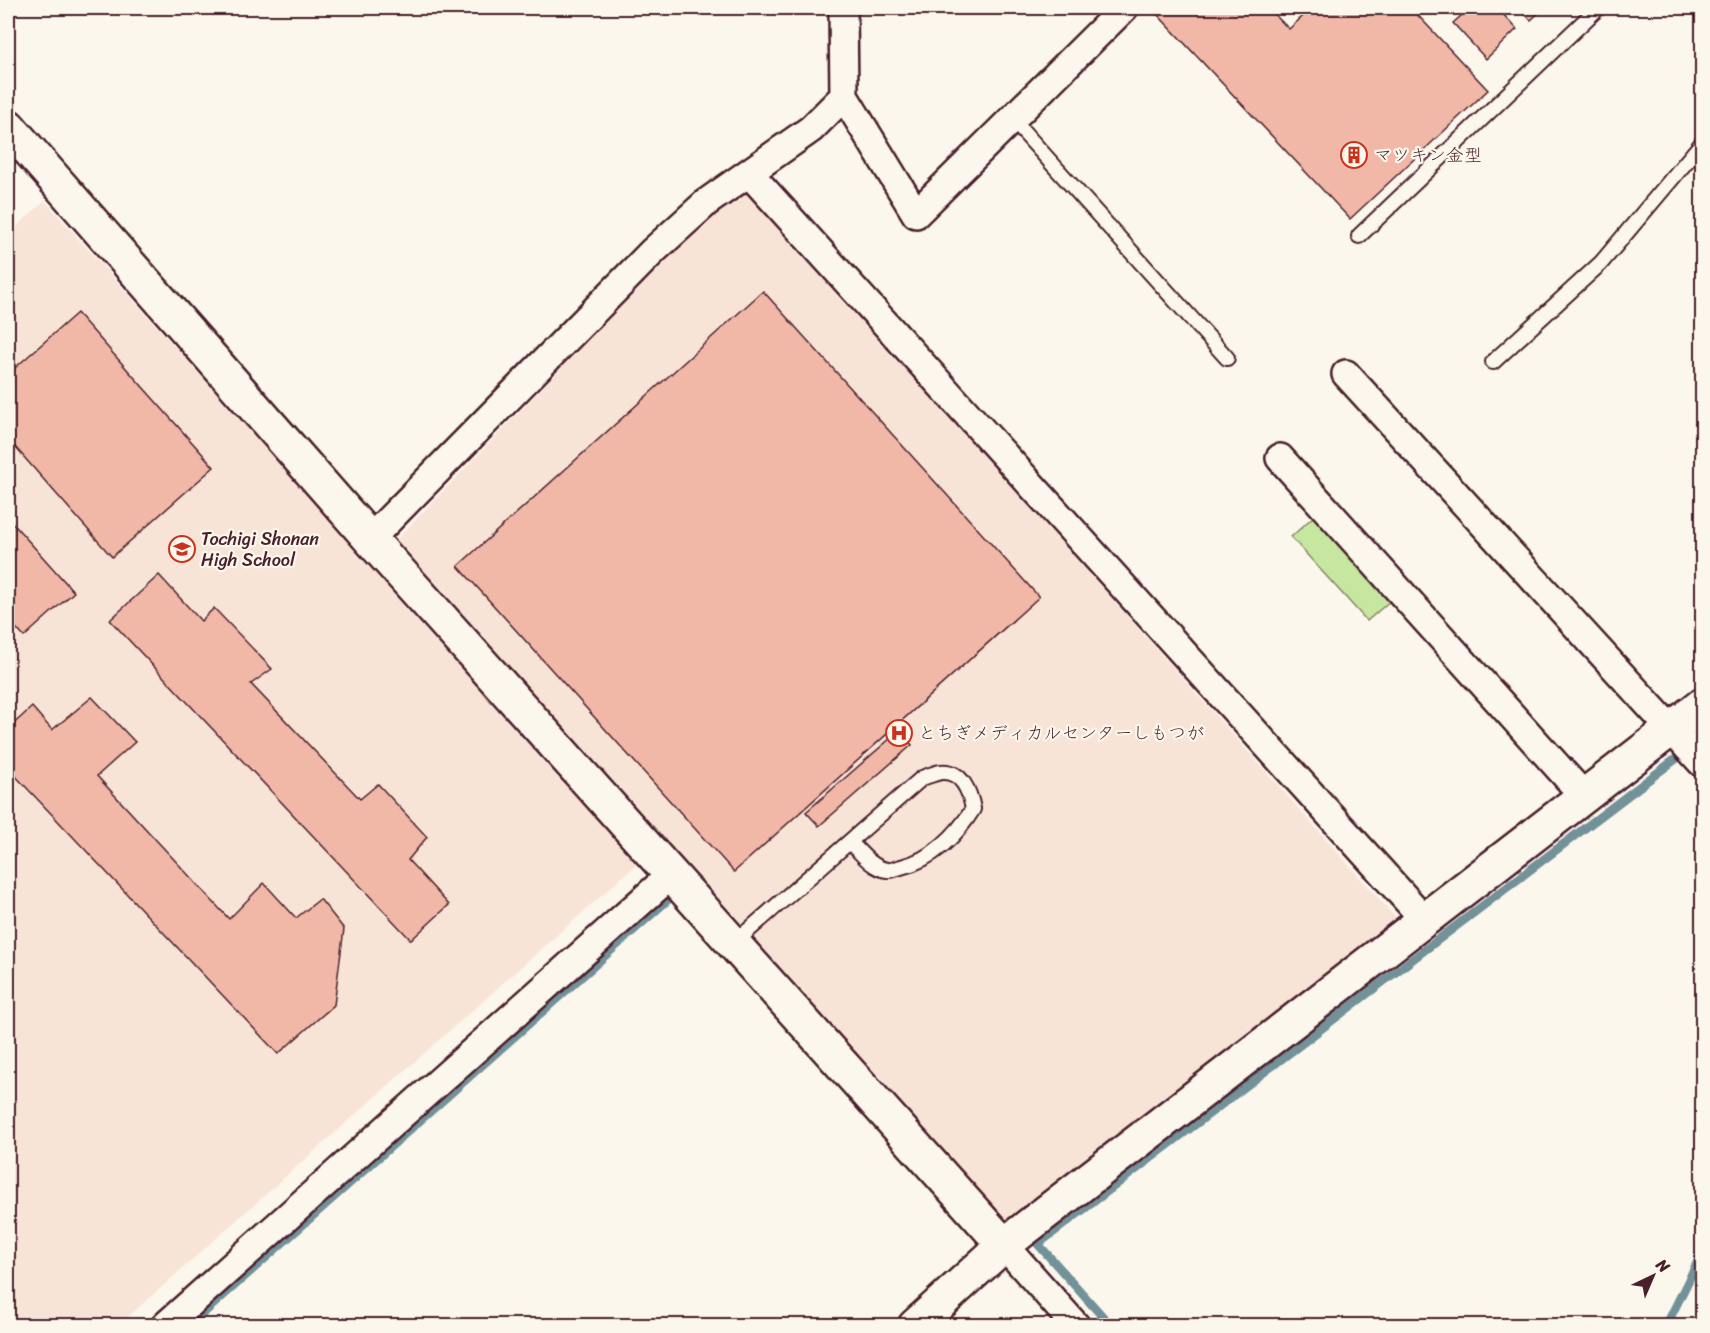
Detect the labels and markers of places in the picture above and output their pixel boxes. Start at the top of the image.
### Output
place label: マツキン金型 [1374,139,1482,171]
building icon: マツキン金型 [1339,140,1369,170]
place label: Tochigi Shonan High School [201,523,319,576]
school or university icon: Tochigi Shonan High School [167,534,197,564]
place label: とちぎメディカルセンターしもつが [918,717,1204,749]
hospital icon: とちぎメディカルセンターしもつが [884,718,914,748]

